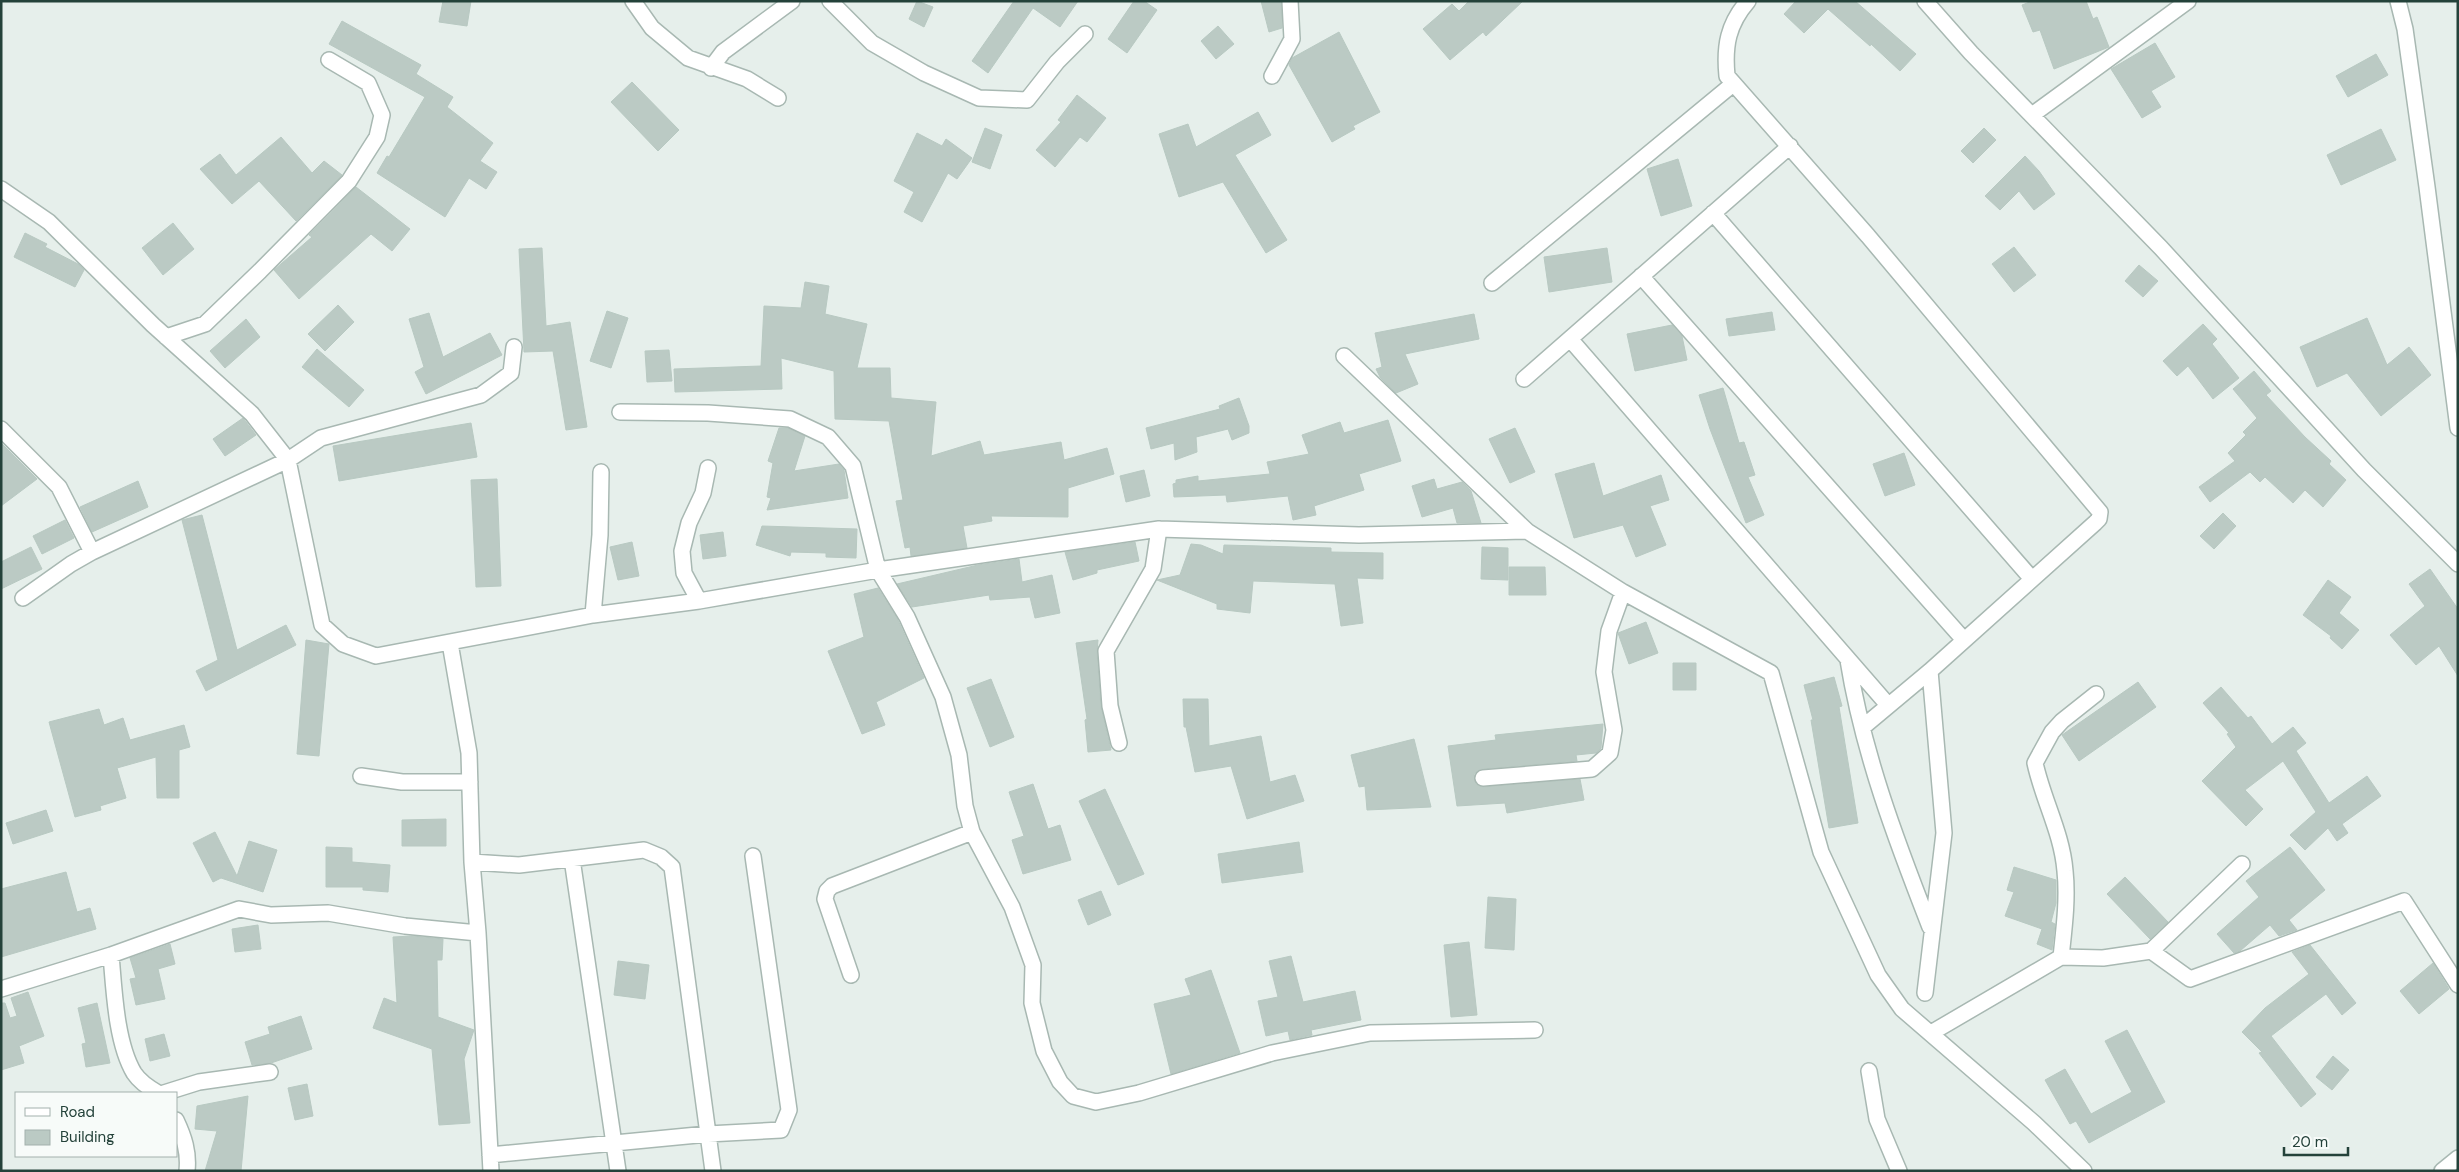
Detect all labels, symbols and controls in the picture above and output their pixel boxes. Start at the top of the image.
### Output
legend [15,1092,178,1157]
text: Road [60,1102,95,1122]
scale bar [2284,1124,2348,1156]
text: Building [60,1127,115,1147]
text: 20 m [2292,1132,2328,1152]

